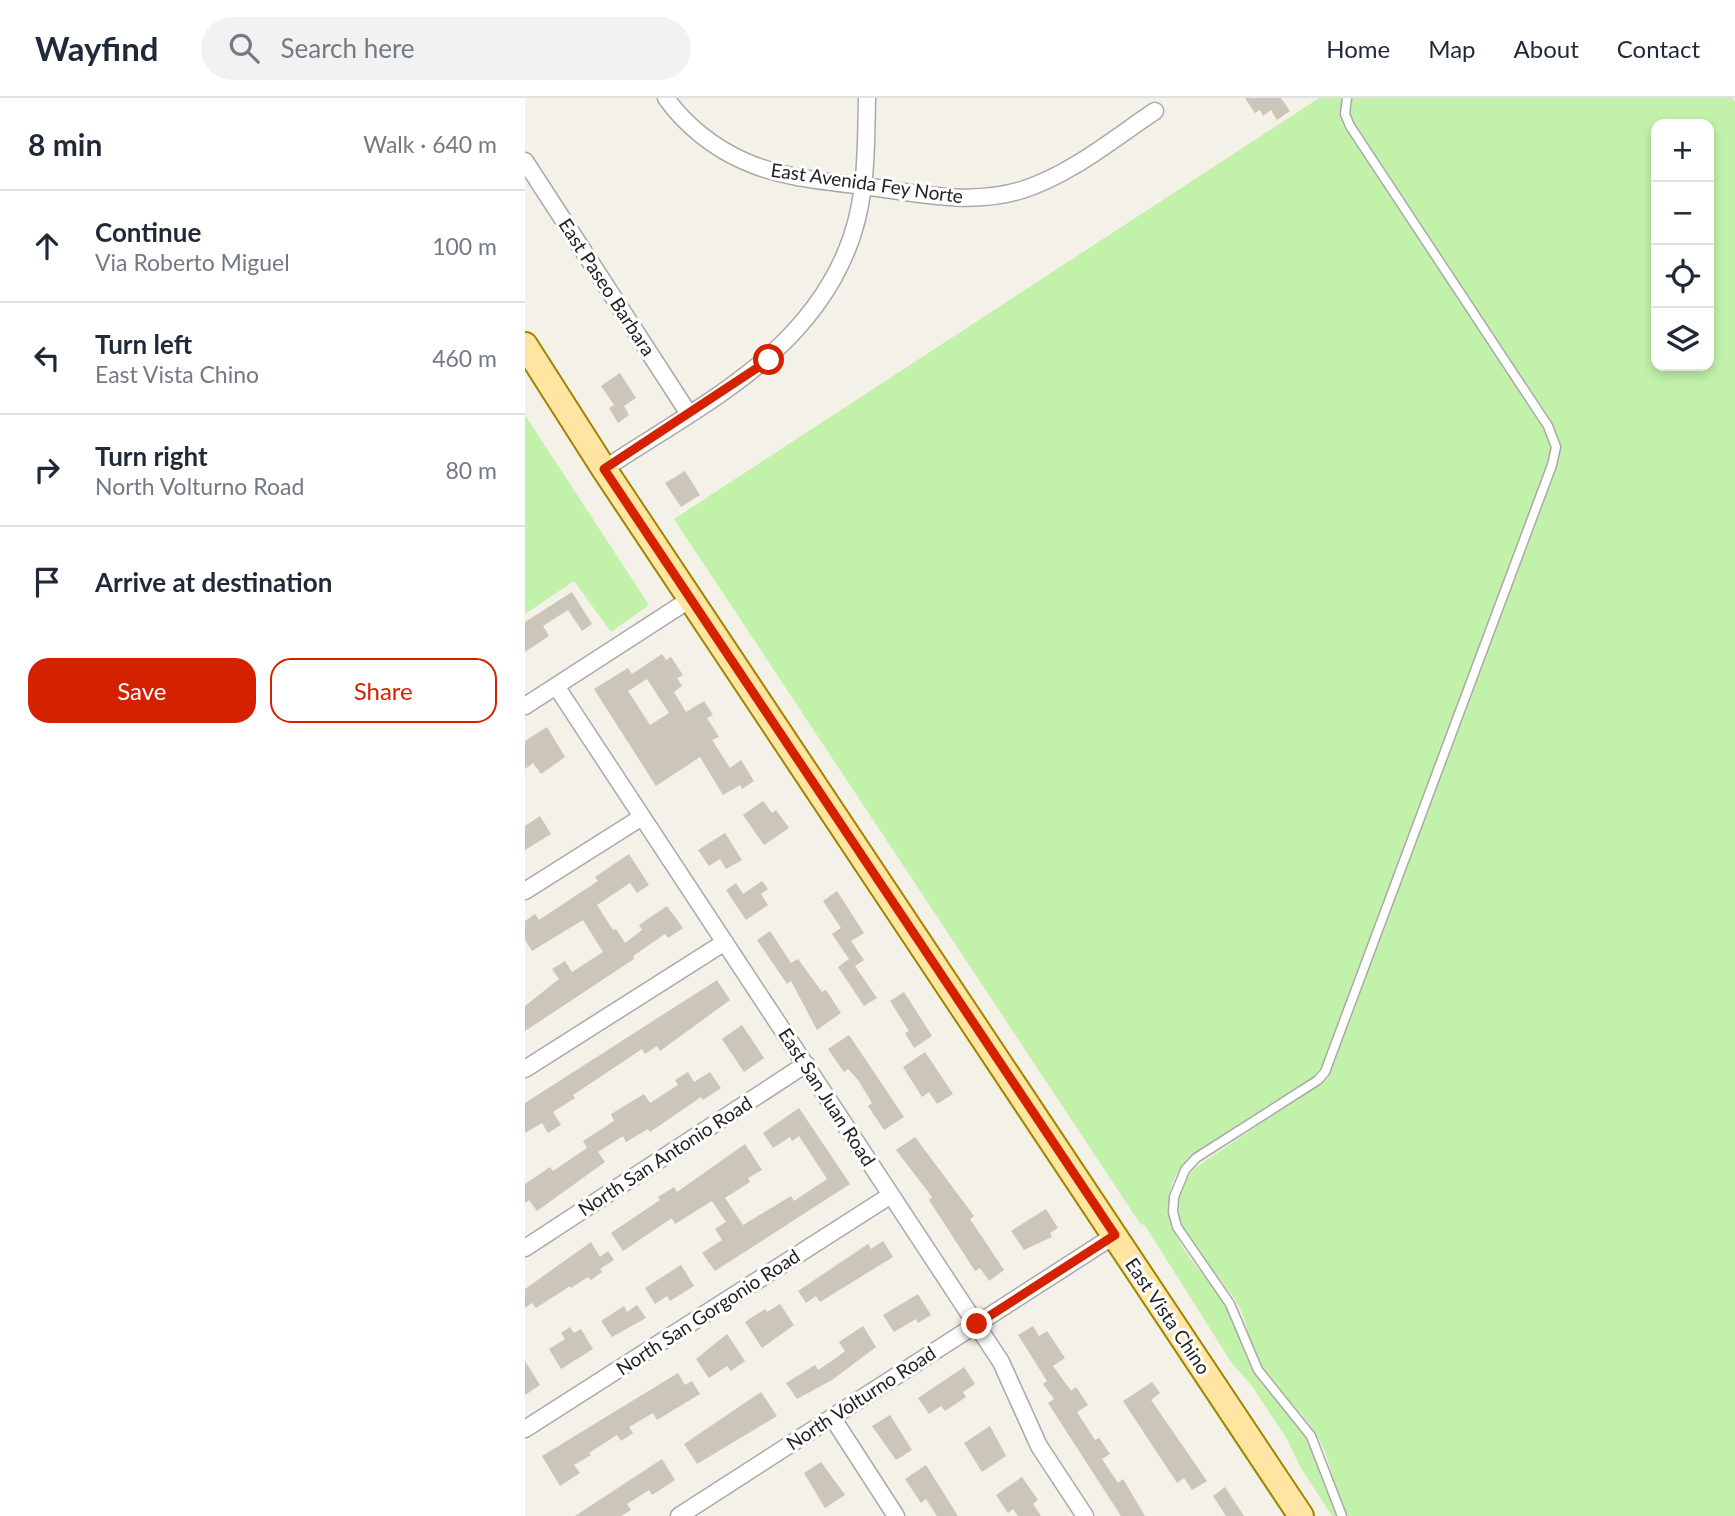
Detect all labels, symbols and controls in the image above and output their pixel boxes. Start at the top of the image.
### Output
search box [201,17,691,80]
text: Wayfind [35,28,159,68]
icon: search [225,29,263,67]
text: Search here [281,32,415,64]
text: Home [1326,34,1390,63]
text: Map [1428,34,1476,63]
text: About [1514,34,1579,63]
text: Contact [1617,34,1700,63]
map controls [1651,119,1714,371]
button: + [1651,119,1714,182]
text: 8 min [28,126,102,162]
text: Walk · 640 m [363,130,497,158]
street label: East Avenida Fey Norte [769,158,965,207]
button: − [1651,182,1714,245]
street label: East Paseo Barbara [554,214,660,360]
text: Continue [95,216,201,248]
icon: ahead [28,227,66,265]
text: 100 m [432,232,497,260]
button: locate [1651,245,1714,308]
text: Via Roberto Miguel [95,248,290,276]
button: layers [1651,308,1714,371]
text: Turn left [95,328,192,360]
icon: left [28,339,66,377]
text: 460 m [432,344,497,372]
route start [753,344,784,375]
text: East Vista Chino [95,360,259,388]
text: Turn right [95,440,208,472]
icon: right [28,451,66,489]
text: 80 m [446,456,497,484]
text: North Volturno Road [95,472,304,500]
icon: arrive [28,563,66,601]
text: Arrive at destination [95,566,332,598]
button: Save [28,658,256,723]
button: Share [270,658,497,723]
street label: East San Juan Road [774,1023,881,1170]
street label: North San Antonio Road [574,1091,756,1220]
street label: North San Gorgonio Road [612,1244,804,1379]
street label: East Vista Chino [1121,1253,1216,1378]
route end [961,1308,992,1339]
street label: North Volturno Road [782,1341,939,1454]

